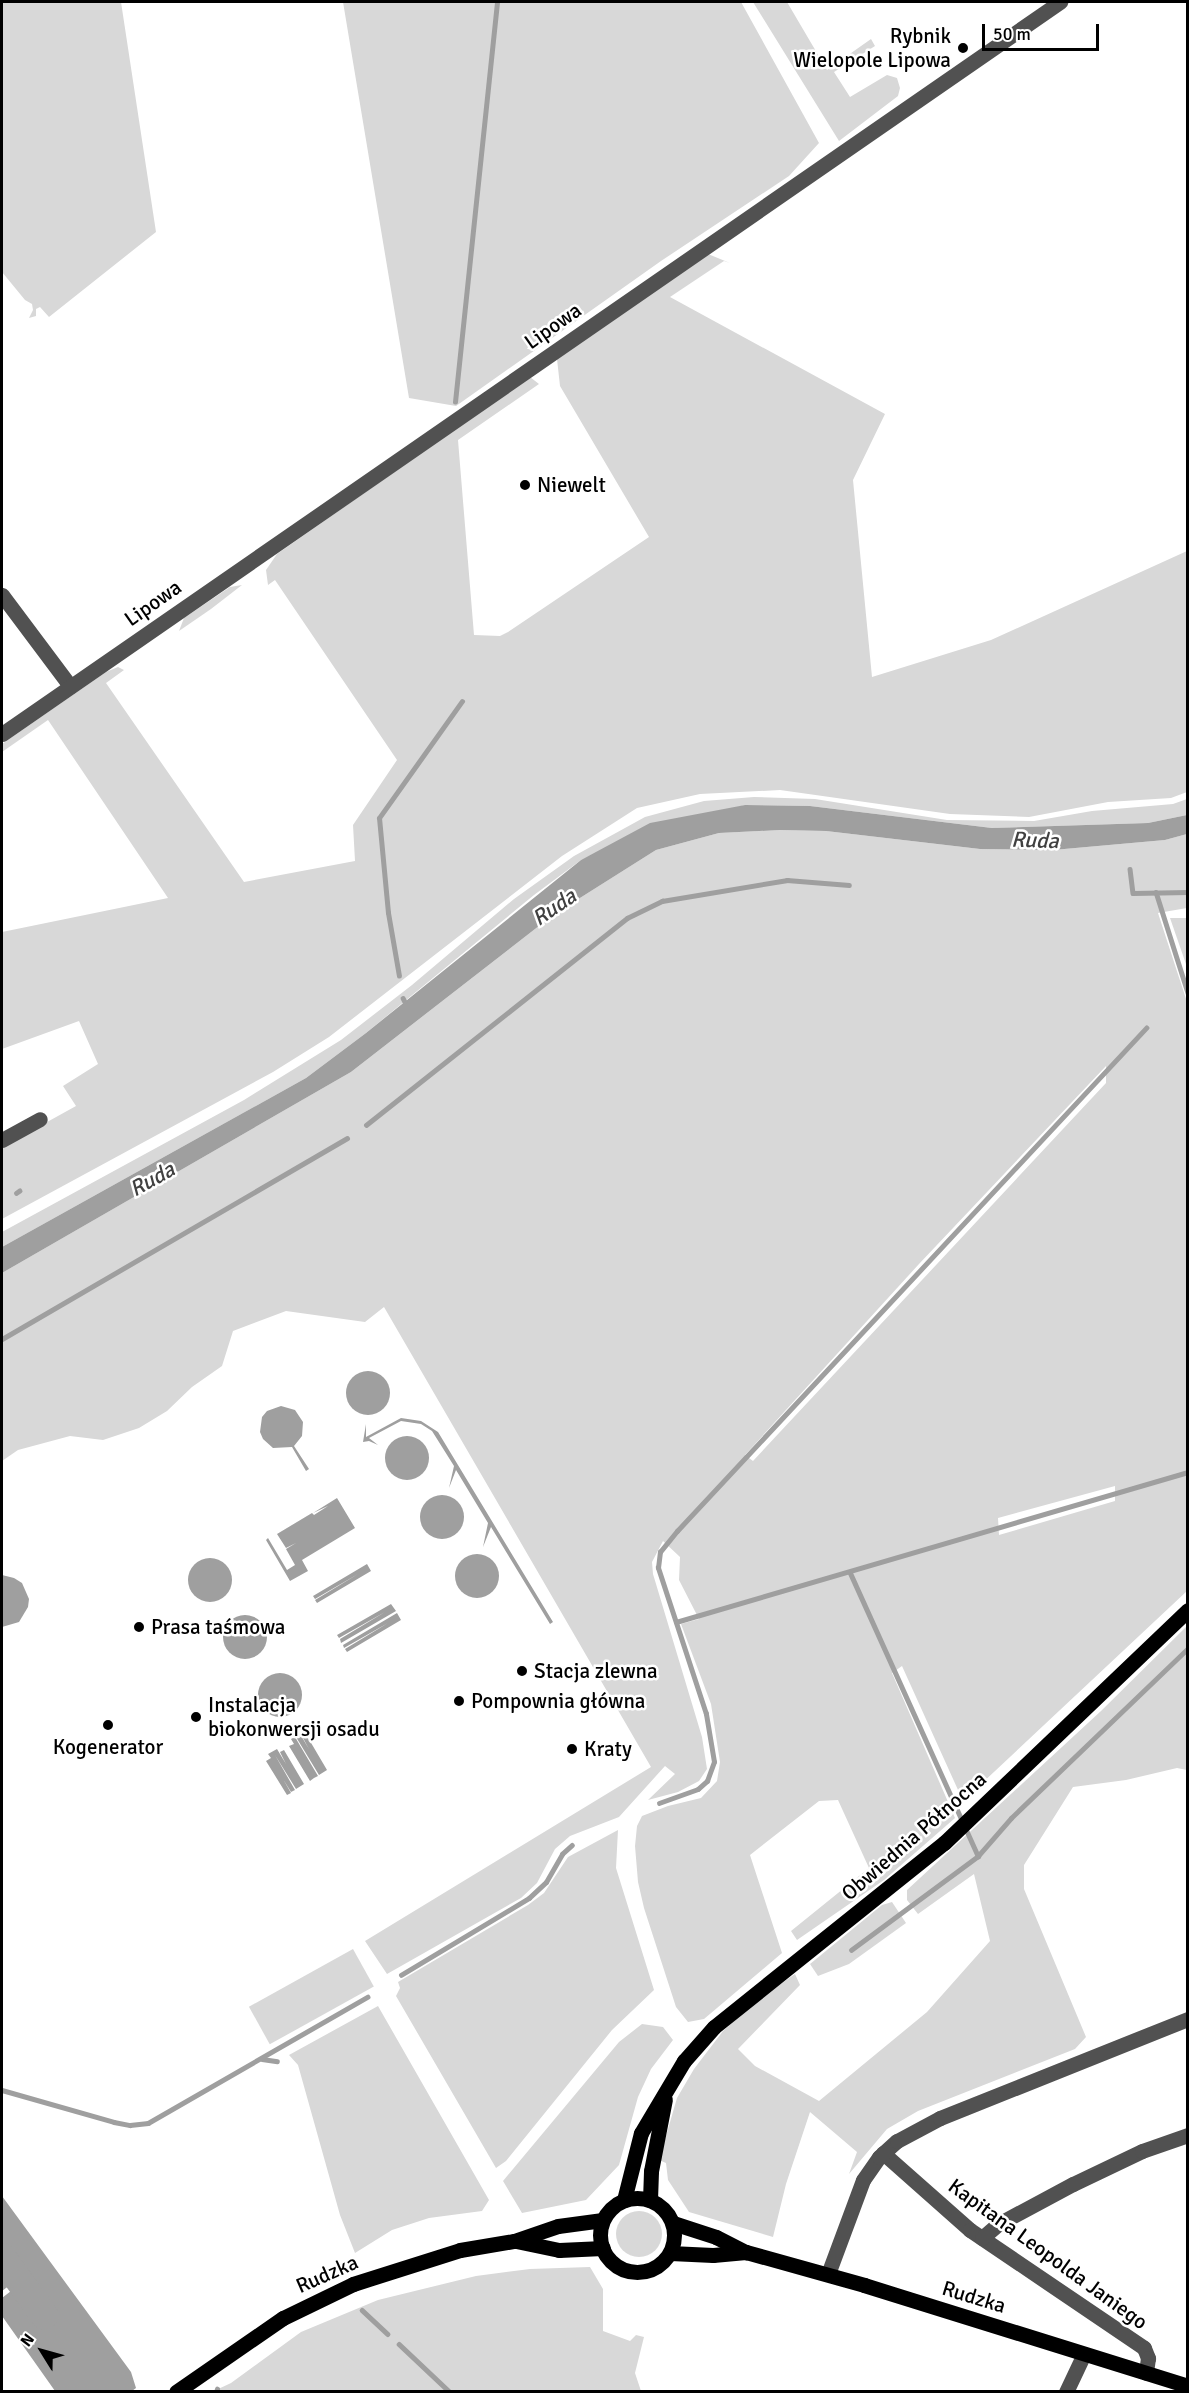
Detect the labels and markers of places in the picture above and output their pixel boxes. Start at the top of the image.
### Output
place label: Rybnik Wielopole Lipowa [793,23,951,73]
marker: Rybnik Wielopole Lipowa [956,41,970,55]
place label: Niewelt [537,472,606,498]
marker: Niewelt [518,478,532,492]
place label: Prasa taśmowa [151,1614,286,1640]
marker: Prasa taśmowa [132,1620,146,1634]
place label: Stacja zlewna [534,1658,658,1684]
marker: Stacja zlewna [515,1664,529,1678]
place label: Pompownia główna [471,1688,646,1714]
place label: Instalacja biokonwersji osadu [208,1692,380,1742]
marker: Pompownia główna [452,1694,466,1708]
marker: Instalacja biokonwersji osadu [189,1710,203,1724]
marker: Kogenerator [101,1718,115,1732]
place label: Kogenerator [53,1734,163,1760]
place label: Kraty [584,1736,632,1762]
marker: Kraty [565,1742,579,1756]

